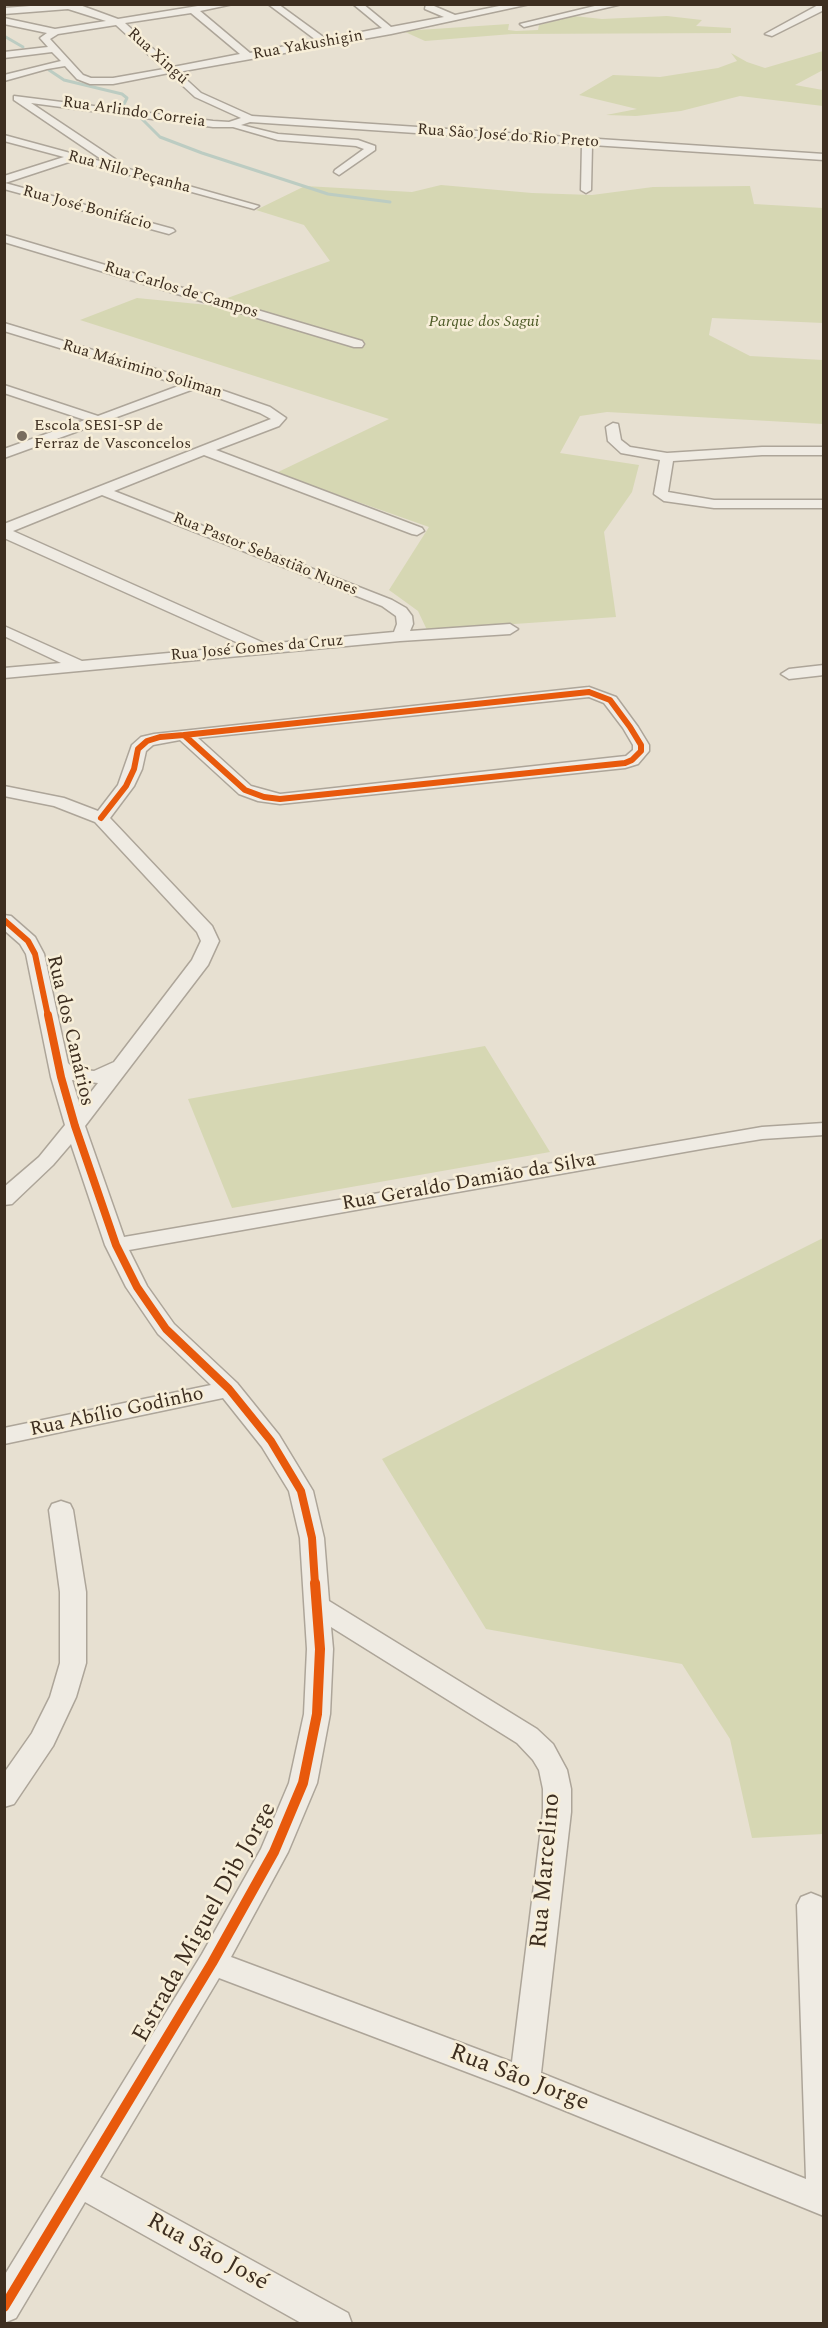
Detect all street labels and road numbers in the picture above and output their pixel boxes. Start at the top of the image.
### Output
street label: Rua Xingú [123,25,191,89]
street label: Rua Yakushigin [251,27,365,65]
street label: Rua Arlindo Correia [61,93,207,133]
street label: Rua São José do Rio Preto [416,121,600,153]
street label: Rua Nilo Peçanha [66,147,192,199]
street label: Rua José Bonifácio [20,183,154,235]
street label: Rua Carlos de Campos [102,258,260,324]
street label: Rua Máximino Soliman [60,337,224,403]
street label: Rua Pastor Sebastião Nunes [170,509,360,601]
street label: Rua José Gomes da Cruz [170,632,344,666]
street label: Rua dos Canários [40,953,98,1109]
street label: Rua Geraldo Damião da Silva [340,1149,598,1217]
street label: Rua Abílio Godinho [28,1383,206,1443]
street label: Rua Marcelino [526,1792,568,1950]
street label: Estrada Miguel Dib Jorge [128,1798,284,2048]
street label: Rua São Jorge [445,2039,593,2119]
street label: Rua São José [141,2208,273,2298]

